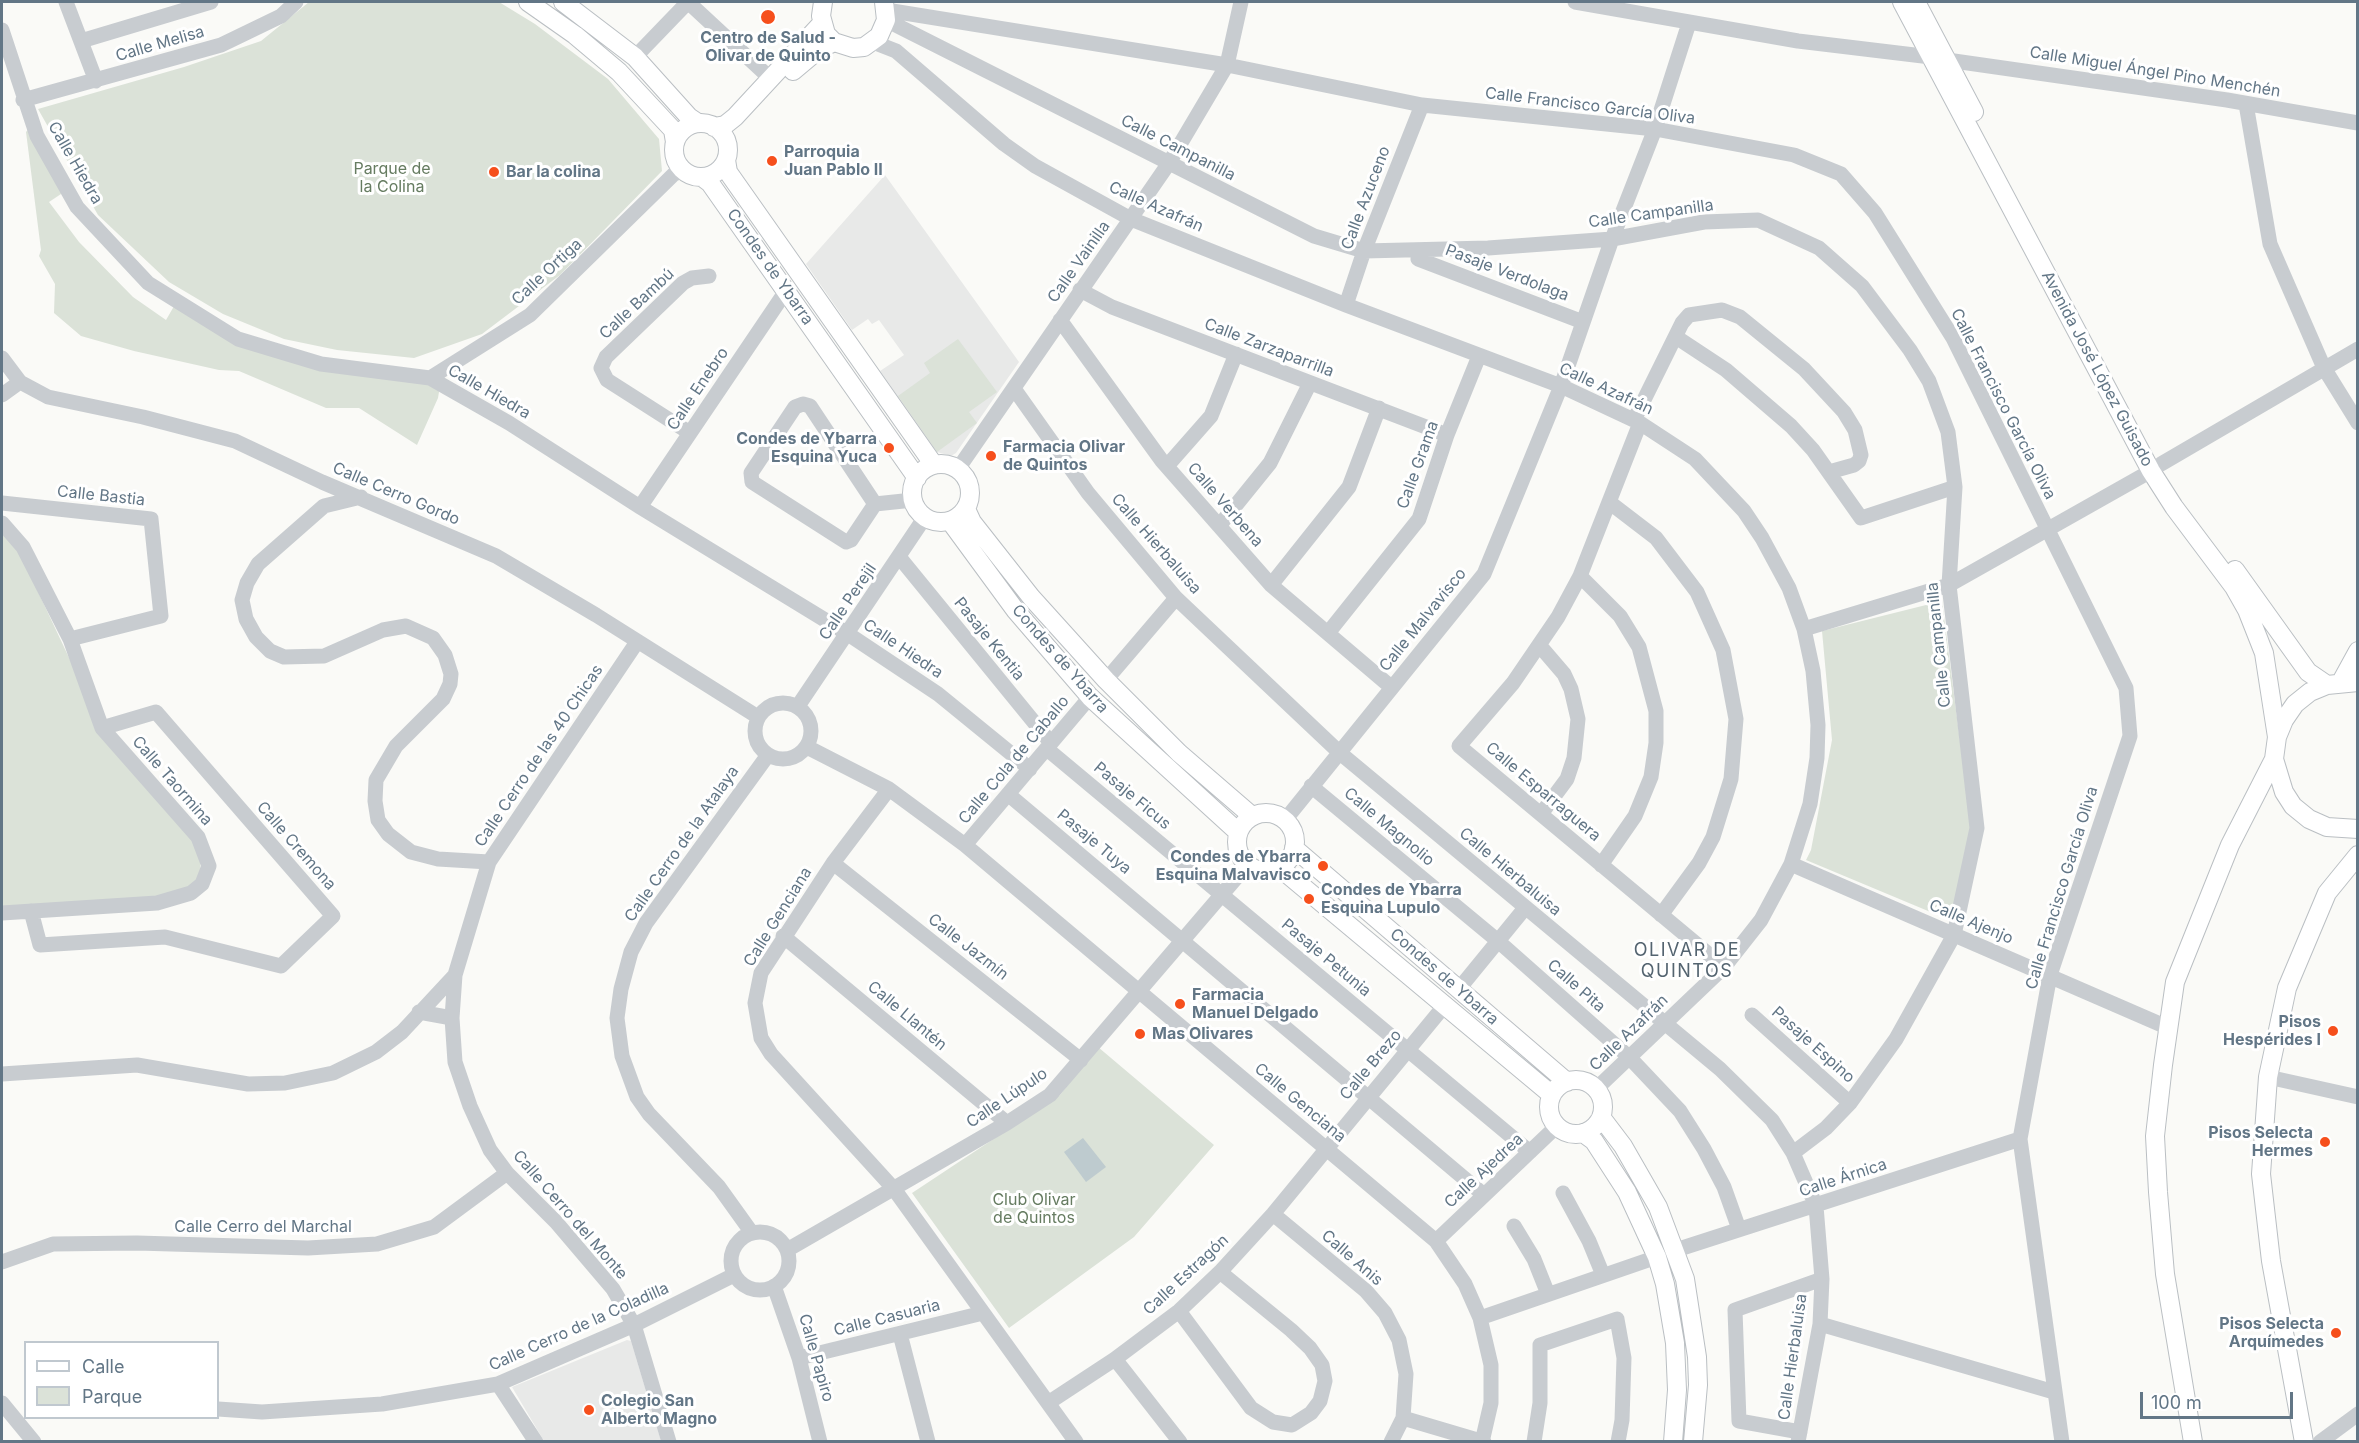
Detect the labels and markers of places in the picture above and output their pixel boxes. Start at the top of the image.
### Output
marker: Centro de Salud - Olivar de Quinto [759,8,777,26]
place label: Centro de Salud - Olivar de Quinto [700,28,836,66]
place label: Parroquia Juan Pablo II [784,142,883,180]
marker: Parroquia Juan Pablo II [765,154,779,168]
place label: Bar la colina [506,162,601,182]
marker: Bar la colina [487,165,501,179]
place label: Condes de Ybarra Esquina Yuca [736,429,877,467]
place label: Farmacia Olivar de Quintos [1003,437,1125,475]
marker: Condes de Ybarra Esquina Yuca [882,441,896,455]
marker: Farmacia Olivar de Quintos [984,449,998,463]
place label: Condes de Ybarra Esquina Malvavisco [1156,847,1311,885]
marker: Condes de Ybarra Esquina Malvavisco [1316,859,1330,873]
place label: Condes de Ybarra Esquina Lupulo [1321,880,1462,918]
marker: Condes de Ybarra Esquina Lupulo [1302,892,1316,906]
place label: Farmacia Manuel Delgado [1192,985,1318,1023]
marker: Farmacia Manuel Delgado [1173,997,1187,1011]
place label: Pisos Hespérides I [2223,1012,2321,1050]
place label: Mas Olivares [1152,1024,1253,1044]
marker: Pisos Hespérides I [2326,1024,2340,1038]
marker: Mas Olivares [1133,1027,1147,1041]
place label: Pisos Selecta Hermes [2208,1123,2313,1161]
marker: Pisos Selecta Hermes [2318,1135,2332,1149]
place label: Pisos Selecta Arquímedes [2219,1314,2324,1352]
marker: Pisos Selecta Arquímedes [2329,1326,2343,1340]
place label: Colegio San Alberto Magno [601,1391,717,1429]
marker: Colegio San Alberto Magno [582,1403,596,1417]

